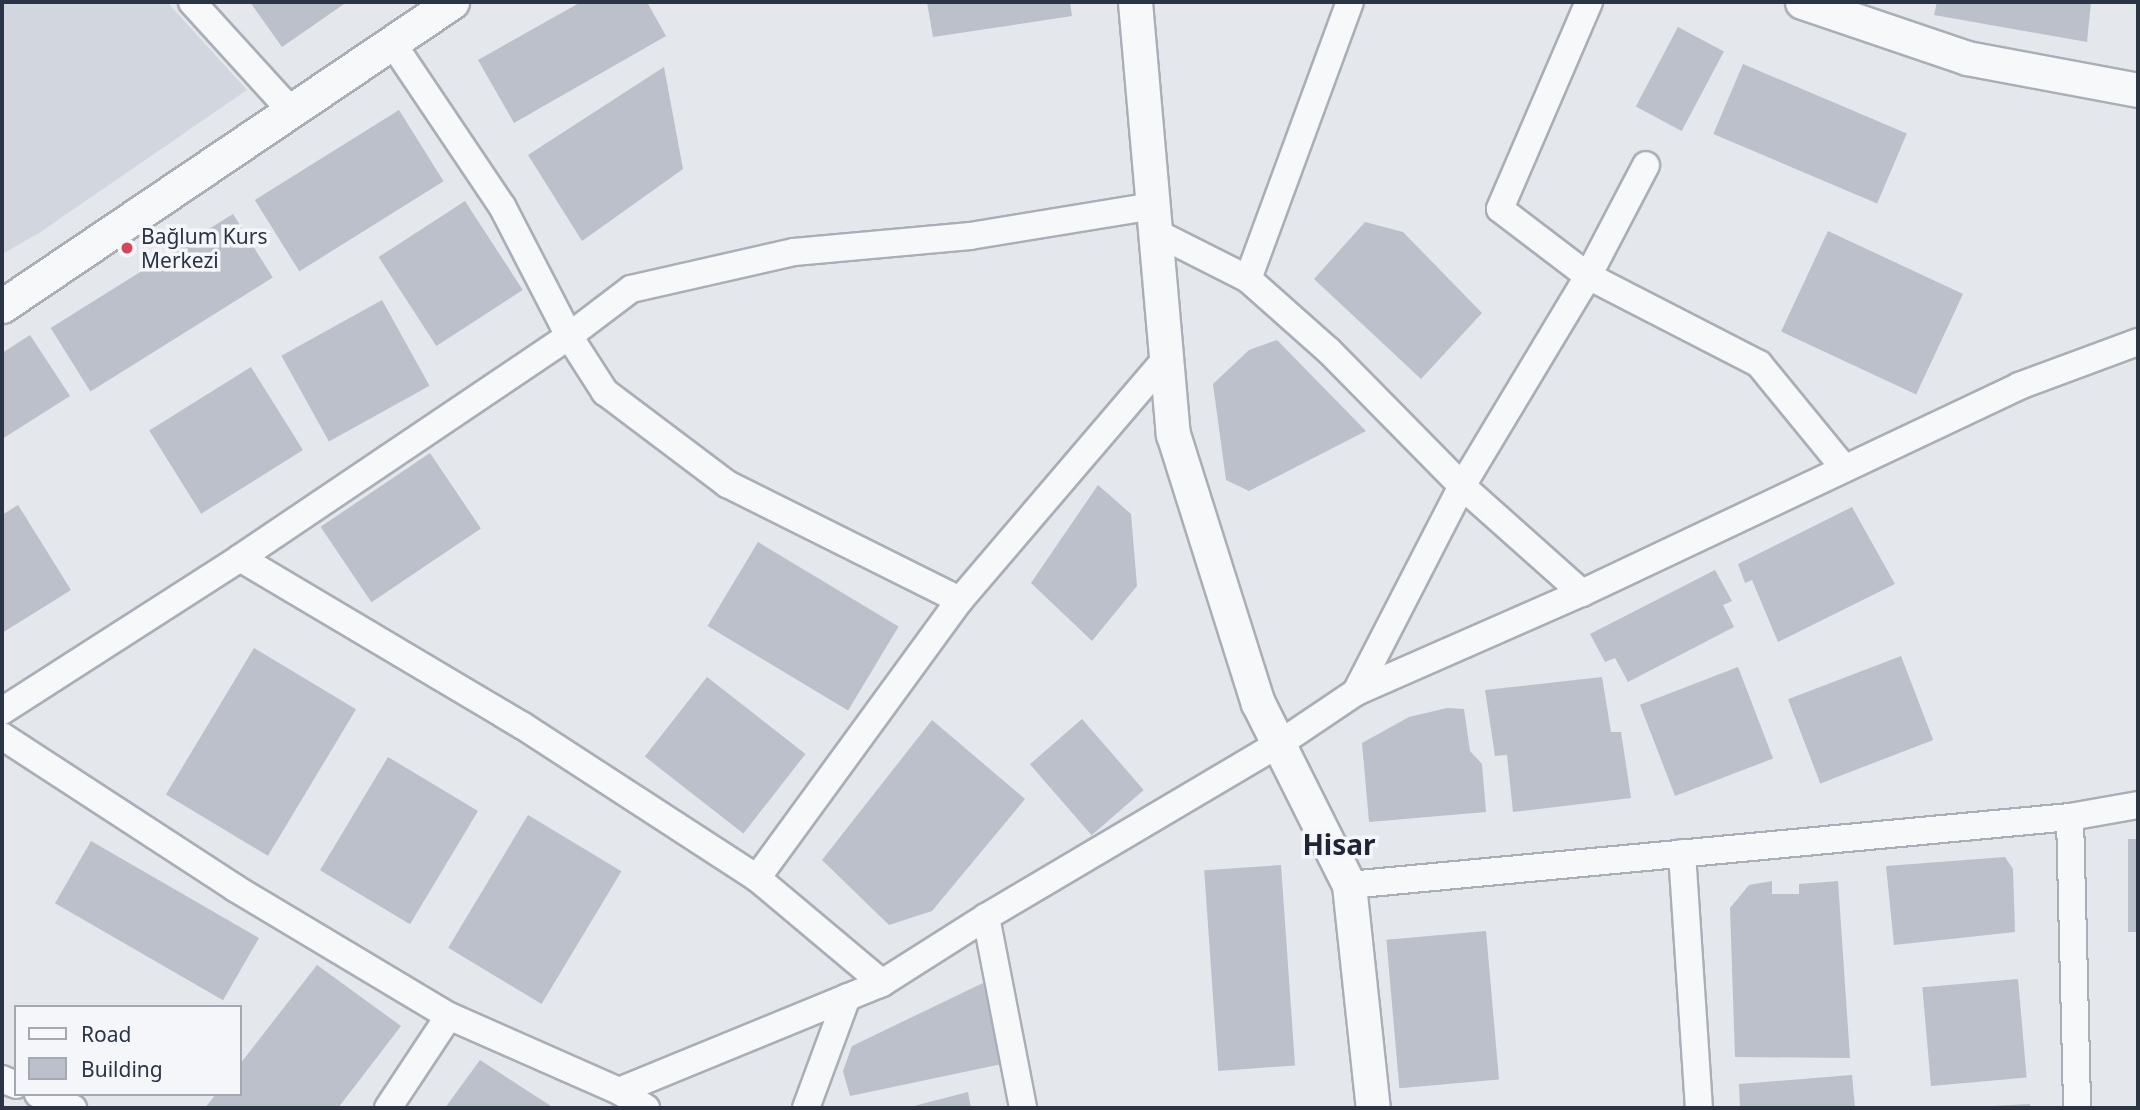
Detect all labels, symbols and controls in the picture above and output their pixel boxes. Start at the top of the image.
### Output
place label: Bağlum Kurs Merkezi [141,223,268,273]
marker: Bağlum Kurs Merkezi [119,240,135,256]
district label: Hisar [1302,827,1376,861]
legend [14,1005,242,1096]
text: Road [81,1020,131,1048]
text: Building [81,1055,163,1083]

